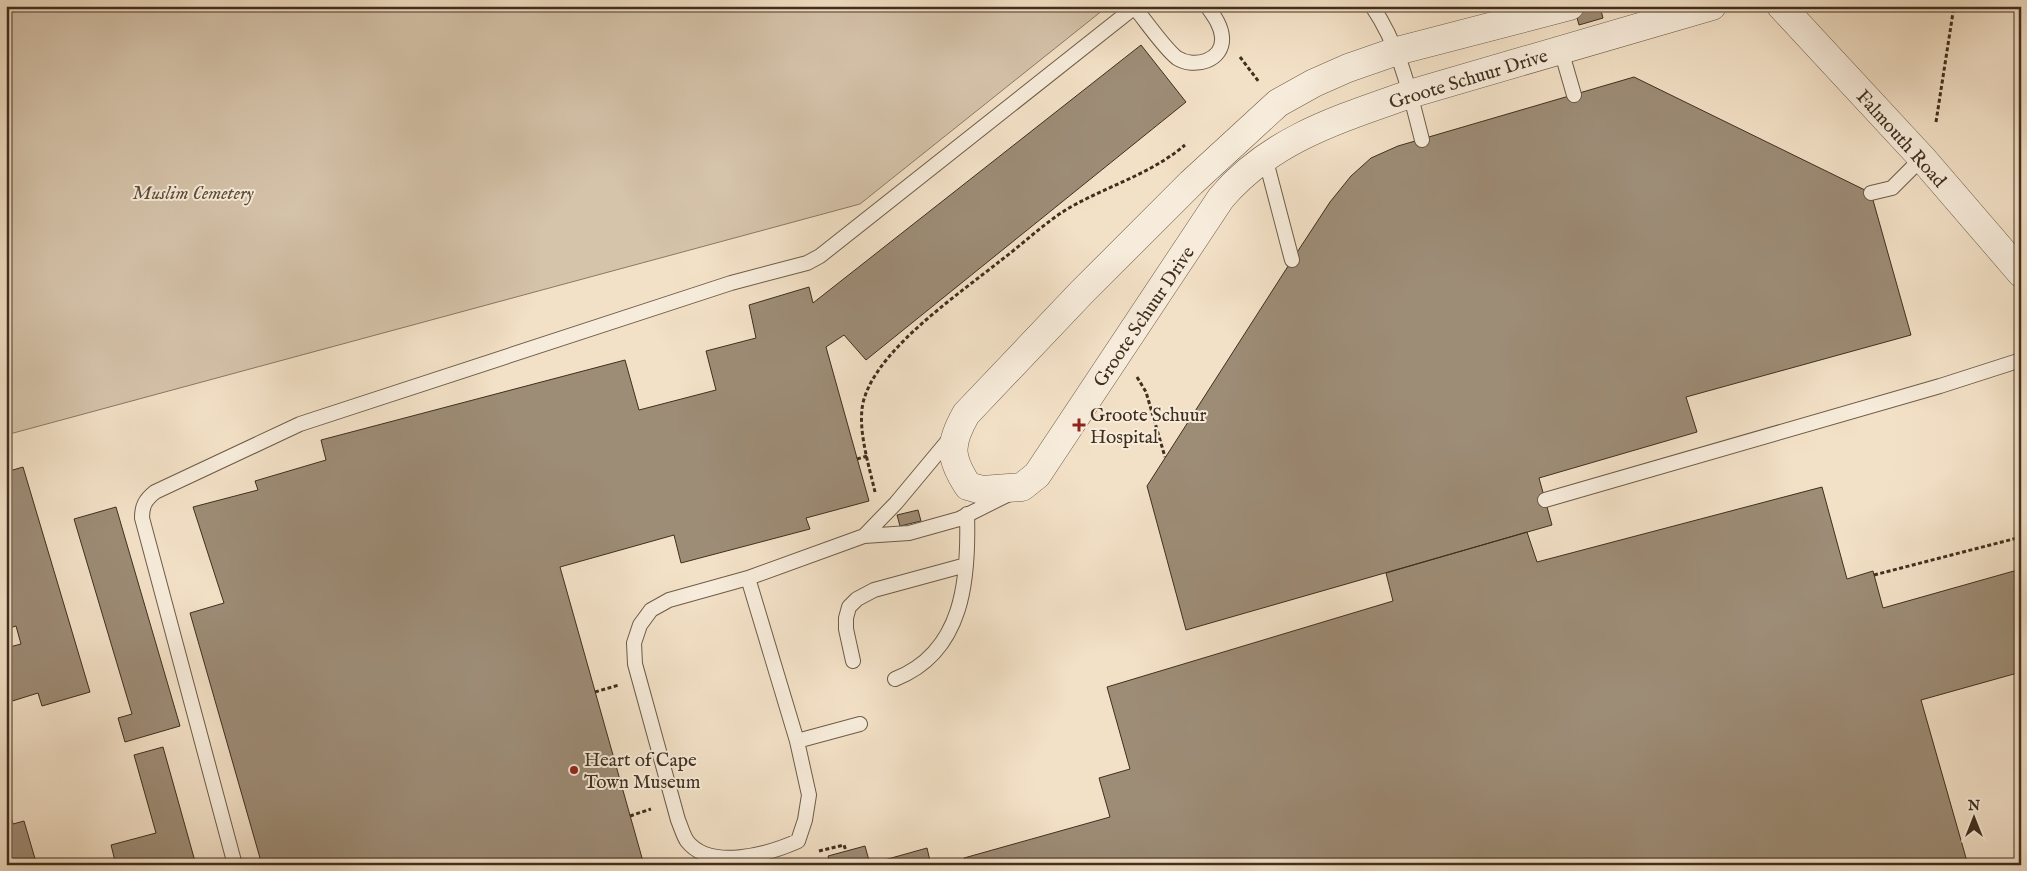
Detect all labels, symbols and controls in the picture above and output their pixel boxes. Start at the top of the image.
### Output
street label: Groote Schuur Drive [1386,44,1551,115]
street label: Falmouth Road [1850,85,1951,194]
park label: Muslim Cemetery [132,182,255,206]
street label: Groote Schuur Drive [1089,242,1201,392]
place label: Groote Schuur Hospital [1090,404,1207,450]
marker: Groote Schuur Hospital [1072,418,1086,432]
place label: Heart of Cape Town Museum [584,749,701,795]
marker: Heart of Cape Town Museum [568,764,580,776]
north arrow [1950,794,2000,844]
text: N [1967,797,1980,815]

